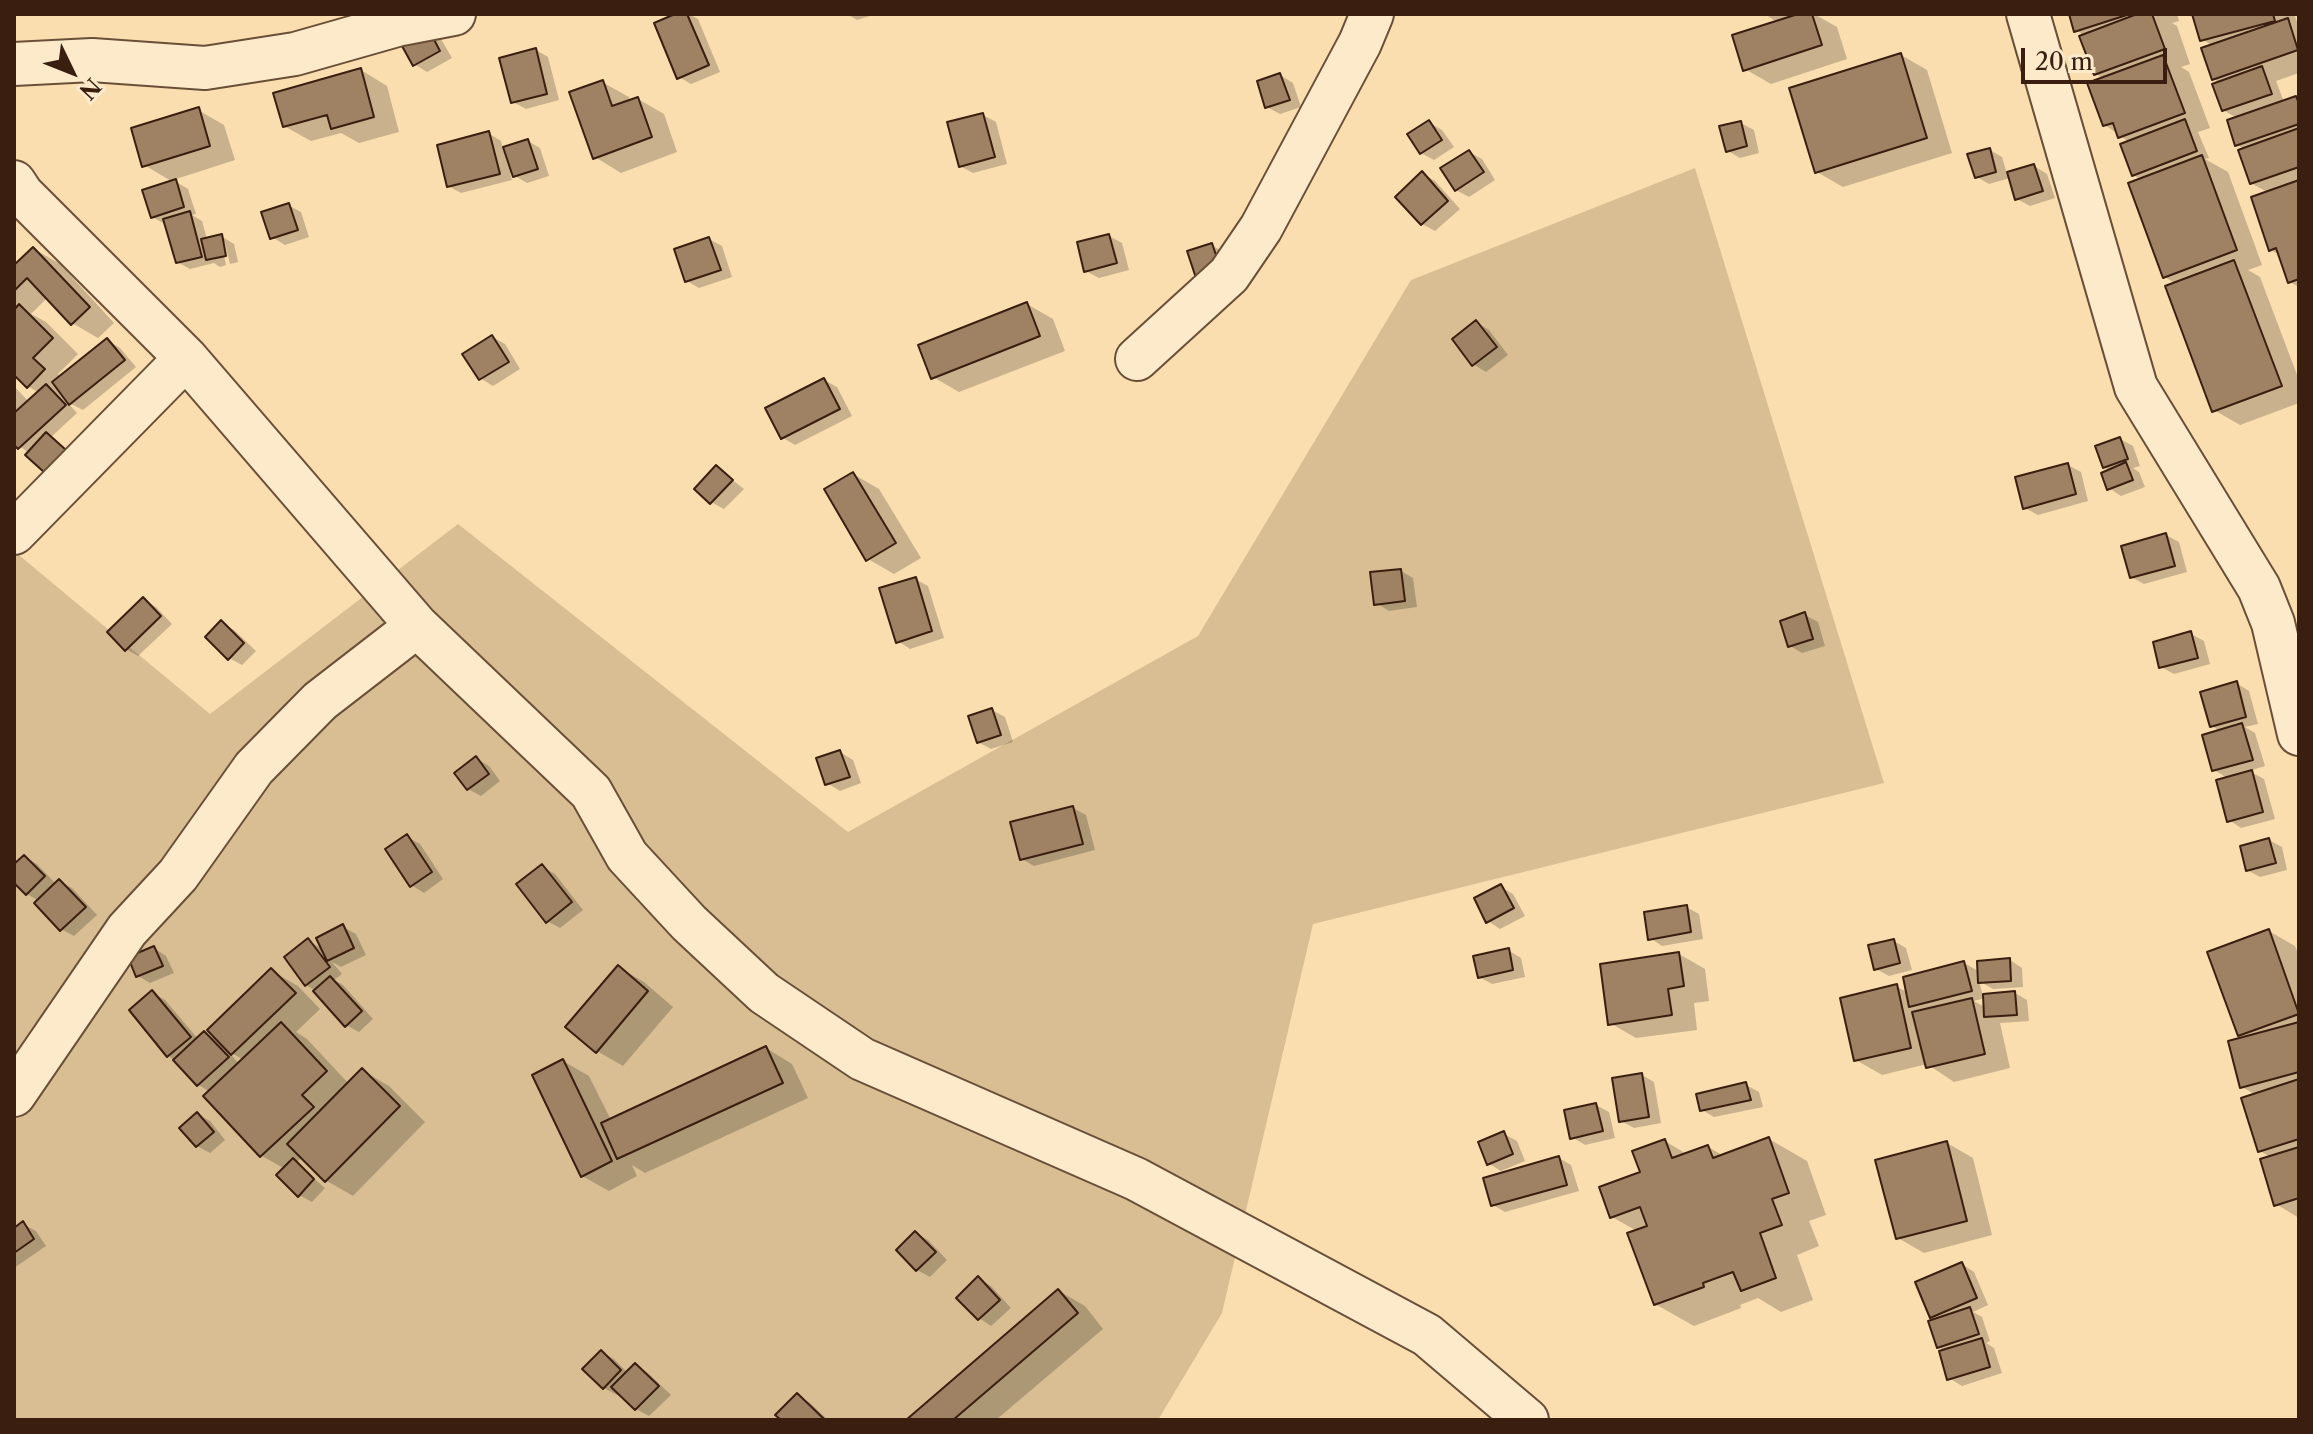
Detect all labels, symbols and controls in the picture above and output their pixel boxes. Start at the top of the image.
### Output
north arrow [32,32,112,112]
scale bar [2025,32,2171,82]
text: 20 m [2035,47,2093,76]
text: N [74,73,106,105]

